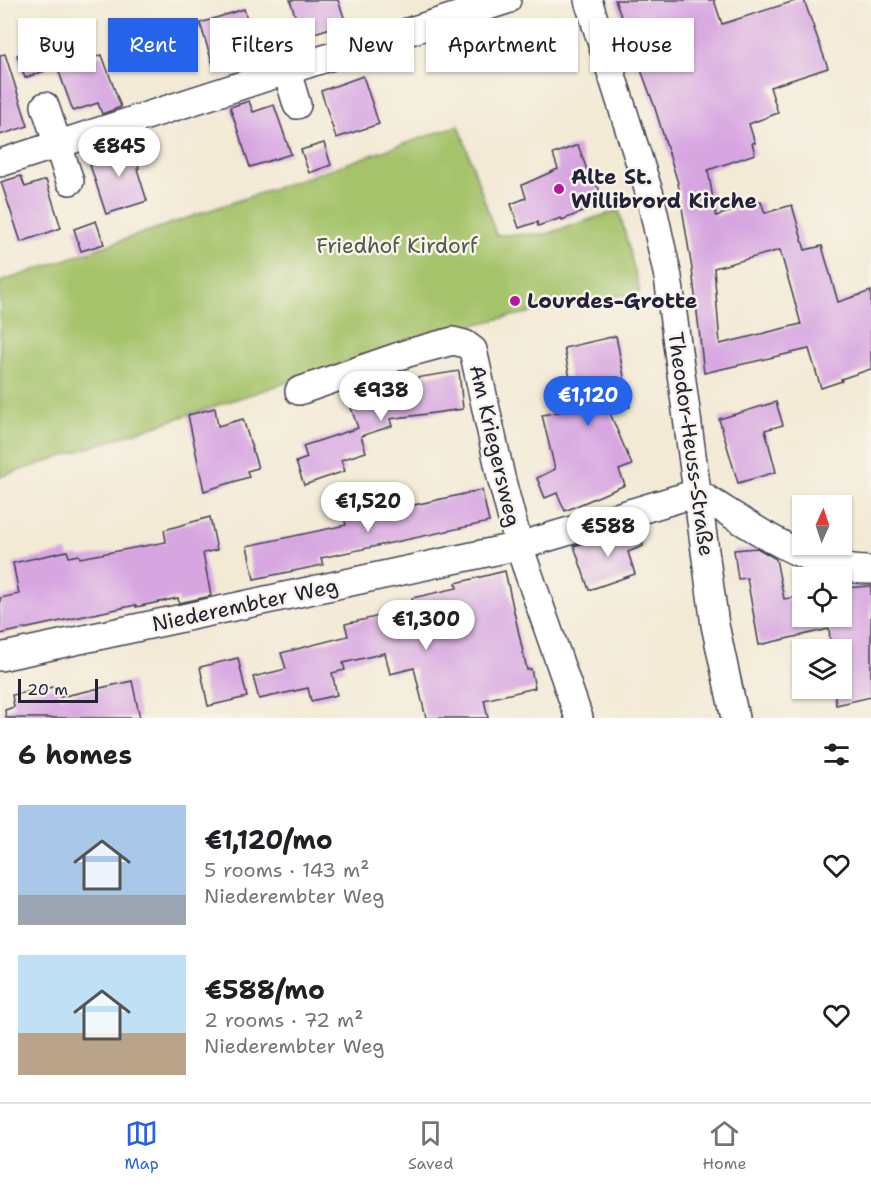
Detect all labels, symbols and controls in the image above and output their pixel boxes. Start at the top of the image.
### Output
chip: Buy [18,18,96,72]
chip: Rent [108,18,198,72]
chip: Filters [210,18,315,72]
chip: New [327,18,414,72]
chip: Apartment [426,18,578,72]
chip: House [590,18,694,72]
pin: €845 [83,127,155,178]
text: €845 [92,133,146,159]
place label: Alte St. Willibrord Kirche [571,163,757,215]
marker: Alte St. Willibrord Kirche [552,182,566,196]
park label: Friedhof Kirdorf [316,232,478,260]
place label: Lourdes-Grotte [527,287,697,315]
marker: Lourdes-Grotte [508,294,522,308]
street label: Theodor-Heuss-Straße [661,330,721,558]
street label: Am Kriegersweg [463,362,527,530]
pin: €938 [345,371,417,422]
pin: €1,120 [539,376,637,427]
text: €938 [353,377,409,403]
text: €1,120 [557,382,619,408]
pin: €1,520 [319,482,417,533]
text: €1,520 [335,488,401,514]
north arrow [792,495,852,555]
map controls [792,495,852,699]
pin: €588 [572,507,644,558]
text: €588 [581,513,635,539]
button: locate [792,567,852,627]
street label: Niederembter Weg [149,572,341,638]
pin: €1,300 [377,600,475,651]
text: €1,300 [392,606,460,632]
button: layers [792,639,852,699]
scale bar [18,676,98,704]
text: 20 m [27,679,68,700]
text: 6 homes [18,737,132,772]
icon: filters [820,738,853,771]
text: €1,120/mo [204,822,333,857]
icon: home [66,829,138,901]
icon: heart [820,849,853,882]
text: 5 rooms · 143 m² [204,857,369,883]
text: Niederembter Weg [204,883,385,909]
text: €588/mo [204,972,325,1007]
icon: home [66,979,138,1051]
icon: heart [820,999,853,1032]
text: 2 rooms · 72 m² [204,1007,363,1033]
text: Niederembter Weg [204,1033,385,1059]
tab: Map [125,1117,159,1174]
tab: Saved [408,1117,453,1174]
tab: Home [702,1117,746,1174]

